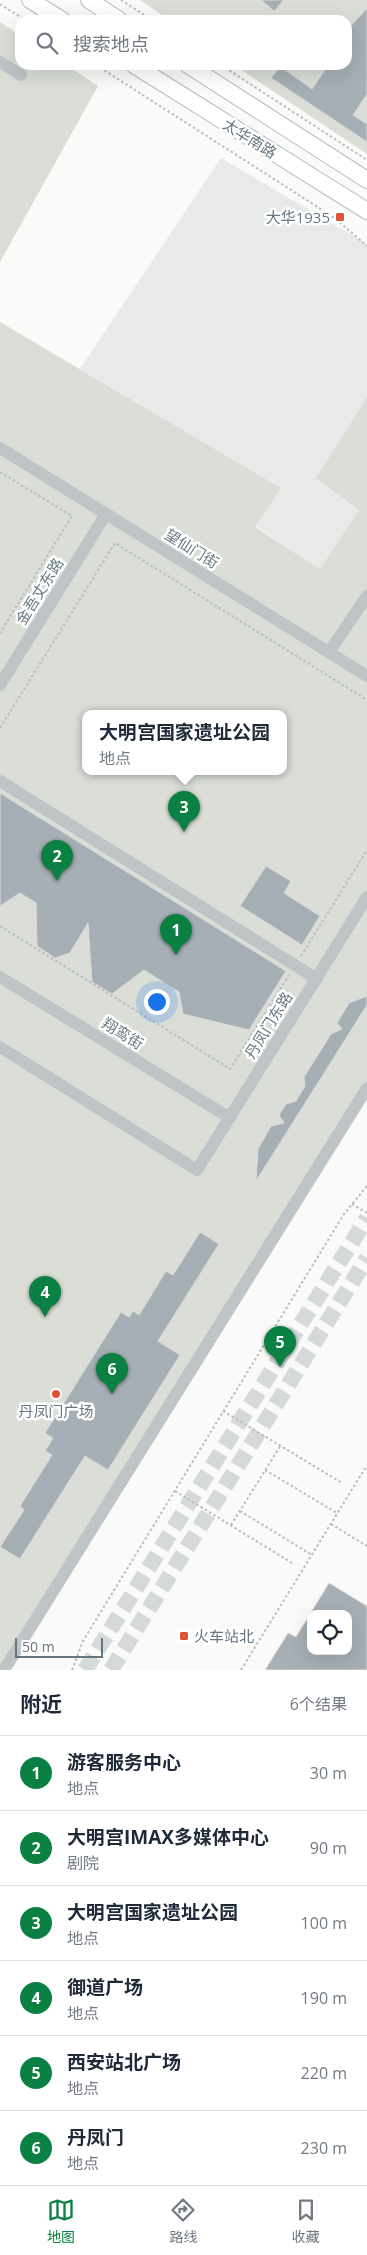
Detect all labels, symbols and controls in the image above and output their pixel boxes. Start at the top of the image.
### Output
search box [15,15,352,70]
icon: search [33,29,61,57]
text: 搜索地点 [73,31,149,57]
street label: 太华南路 [219,114,281,162]
place label: 大华1935 [266,207,330,227]
marker: 大华1935 [334,211,346,223]
street label: 望仙门街 [161,524,223,572]
street label: 金吾丈东路 [11,554,67,628]
popup [82,710,287,775]
text: 大明宫国家遗址公园 [99,719,270,745]
text: 地点 [99,747,131,769]
pin: 3 [168,791,200,832]
pin: 2 [41,840,73,881]
pin: 1 [160,914,192,955]
street label: 丹凤门东路 [240,988,296,1062]
your location [144,989,170,1015]
street label: 翔鸾街 [99,1013,147,1053]
pin: 4 [29,1276,61,1317]
pin: 5 [264,1326,296,1367]
pin: 6 [96,1353,128,1394]
marker: 丹凤门广场 [50,1388,62,1400]
place label: 丹凤门广场 [18,1401,94,1421]
map controls [307,1610,352,1655]
button: locate [307,1610,352,1655]
place label: 火车站北 [194,1626,254,1646]
marker: 火车站北 [178,1630,190,1642]
scale bar [15,1635,102,1658]
text: 50 m [22,1637,55,1656]
text: 附近 [20,1690,62,1718]
text: 6个结果 [290,1693,347,1715]
text: 游客服务中心 [67,1749,181,1775]
text: 1 [31,1762,41,1784]
text: 30 m [310,1762,347,1784]
text: 地点 [67,1777,99,1799]
text: 大明宫IMAX多媒体中心 [67,1824,269,1850]
text: 2 [31,1837,41,1859]
text: 90 m [310,1837,347,1859]
text: 剧院 [67,1852,99,1874]
text: 大明宫国家遗址公园 [67,1899,238,1925]
text: 3 [31,1912,41,1934]
text: 100 m [301,1912,347,1934]
text: 地点 [67,1927,99,1949]
text: 御道广场 [67,1974,143,2000]
text: 4 [31,1987,41,2009]
text: 190 m [301,1987,347,2009]
text: 地点 [67,2002,99,2024]
text: 西安站北广场 [67,2049,181,2075]
text: 5 [31,2062,41,2084]
text: 220 m [301,2062,347,2084]
text: 地点 [67,2077,99,2099]
text: 丹凤门 [67,2124,124,2150]
text: 6 [31,2137,41,2159]
text: 230 m [301,2137,347,2159]
text: 地点 [67,2152,99,2174]
tab: 地图 [47,2196,75,2246]
tab: 路线 [169,2196,197,2246]
tab: 收藏 [292,2196,320,2246]

